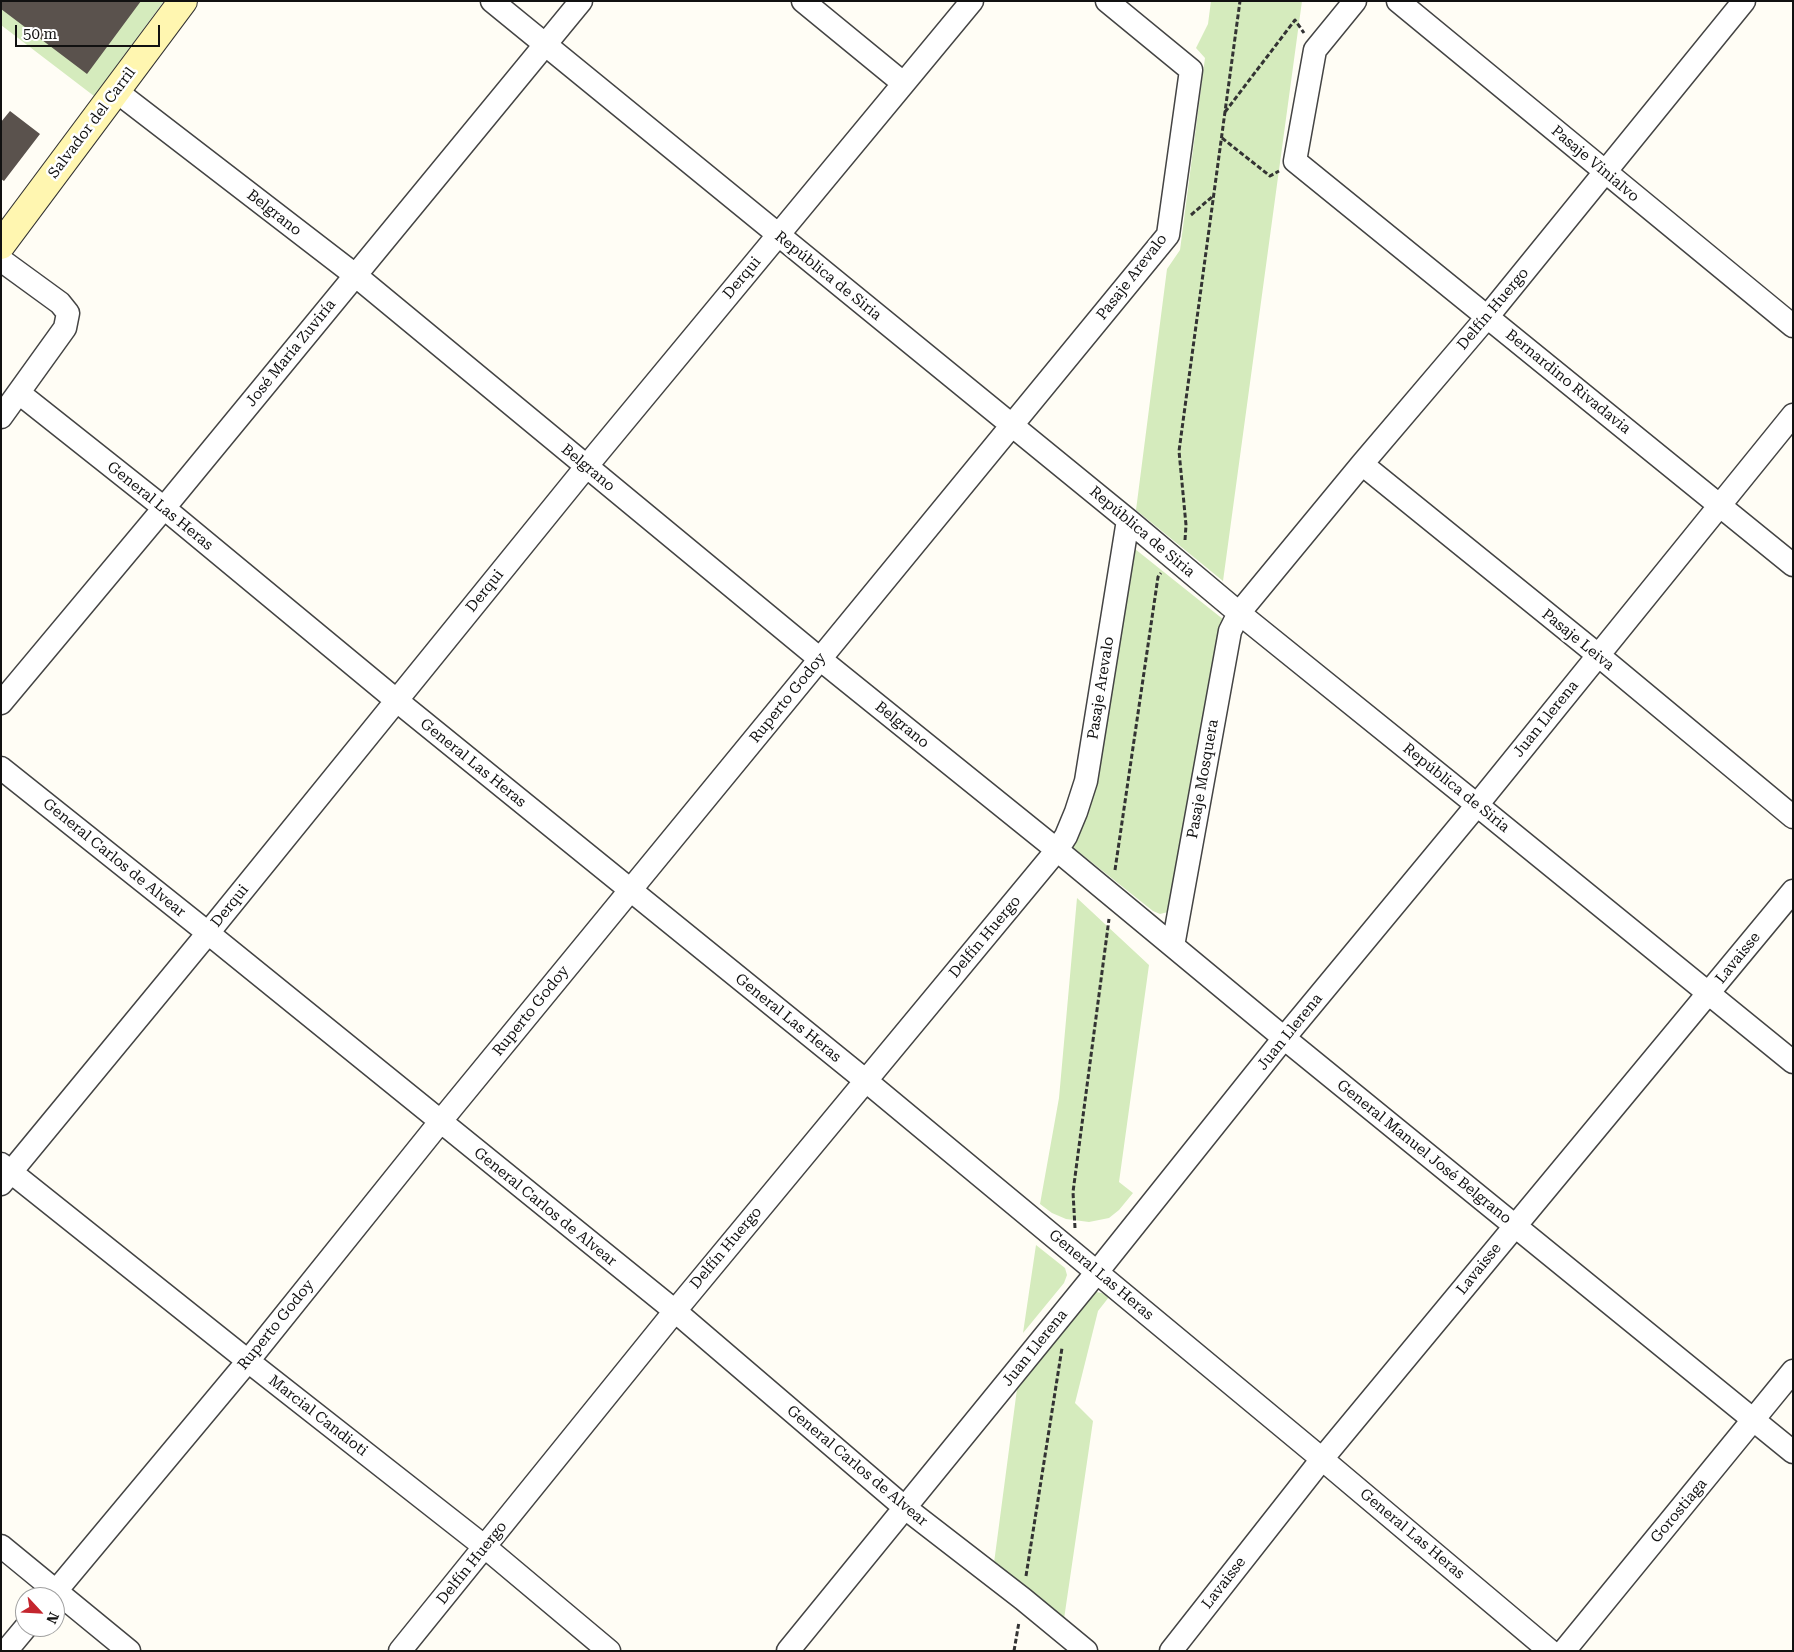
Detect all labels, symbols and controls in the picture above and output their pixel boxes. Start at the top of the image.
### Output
scale bar [18,15,162,47]
text: 50 m [23,25,57,43]
street label: Salvador del Carril [44,64,140,182]
street label: Pasaje Vinialvo [1547,122,1643,206]
street label: Belgrano [243,186,305,240]
street label: República de Siria [771,228,885,324]
street label: Pasaje Arevalo [1093,230,1171,324]
street label: Derqui [719,253,765,303]
street label: Delfín Huergo [1453,264,1533,354]
street label: José María Zuviría [242,296,340,410]
street label: Bernardino Rivadavia [1502,326,1634,438]
street label: Belgrano [558,440,618,496]
street label: General Las Heras [103,458,217,554]
street label: República de Siria [1086,483,1198,581]
street label: Derqui [462,566,508,616]
street label: Pasaje Leiva [1538,605,1618,675]
street label: Pasaje Arevalo [1084,635,1118,741]
street label: Ruperto Godoy [746,649,830,747]
street label: Juan Llerena [1510,677,1582,761]
street label: Belgrano [871,698,933,752]
street label: General Las Heras [416,715,530,811]
street label: Pasaje Mosquera [1184,718,1222,840]
street label: República de Siria [1399,740,1513,836]
street label: General Carlos de Alvear [39,795,189,921]
street label: Derqui [207,881,253,931]
street label: Delfín Huergo [945,892,1025,982]
street label: Lavaisse [1712,929,1764,987]
street label: Ruperto Godoy [489,962,573,1060]
street label: General Las Heras [731,970,845,1066]
street label: Juan Llerena [1254,990,1326,1074]
street label: General Manuel José Belgrano [1333,1076,1515,1228]
street label: General Carlos de Alvear [470,1144,620,1270]
street label: Delfín Huergo [686,1203,766,1293]
street label: General Las Heras [1045,1226,1157,1324]
street label: Lavaisse [1453,1240,1505,1298]
street label: Ruperto Godoy [234,1276,318,1374]
street label: Juan Llerena [999,1306,1071,1390]
street label: Marcial Candioti [265,1372,371,1460]
street label: General Carlos de Alvear [783,1402,931,1530]
street label: Gorostiaga [1647,1475,1711,1547]
street label: General Las Heras [1356,1485,1468,1583]
street label: Delfín Huergo [433,1518,511,1608]
street label: Lavaisse [1198,1553,1250,1613]
north arrow [15,1587,65,1637]
text: N [43,1610,62,1626]

